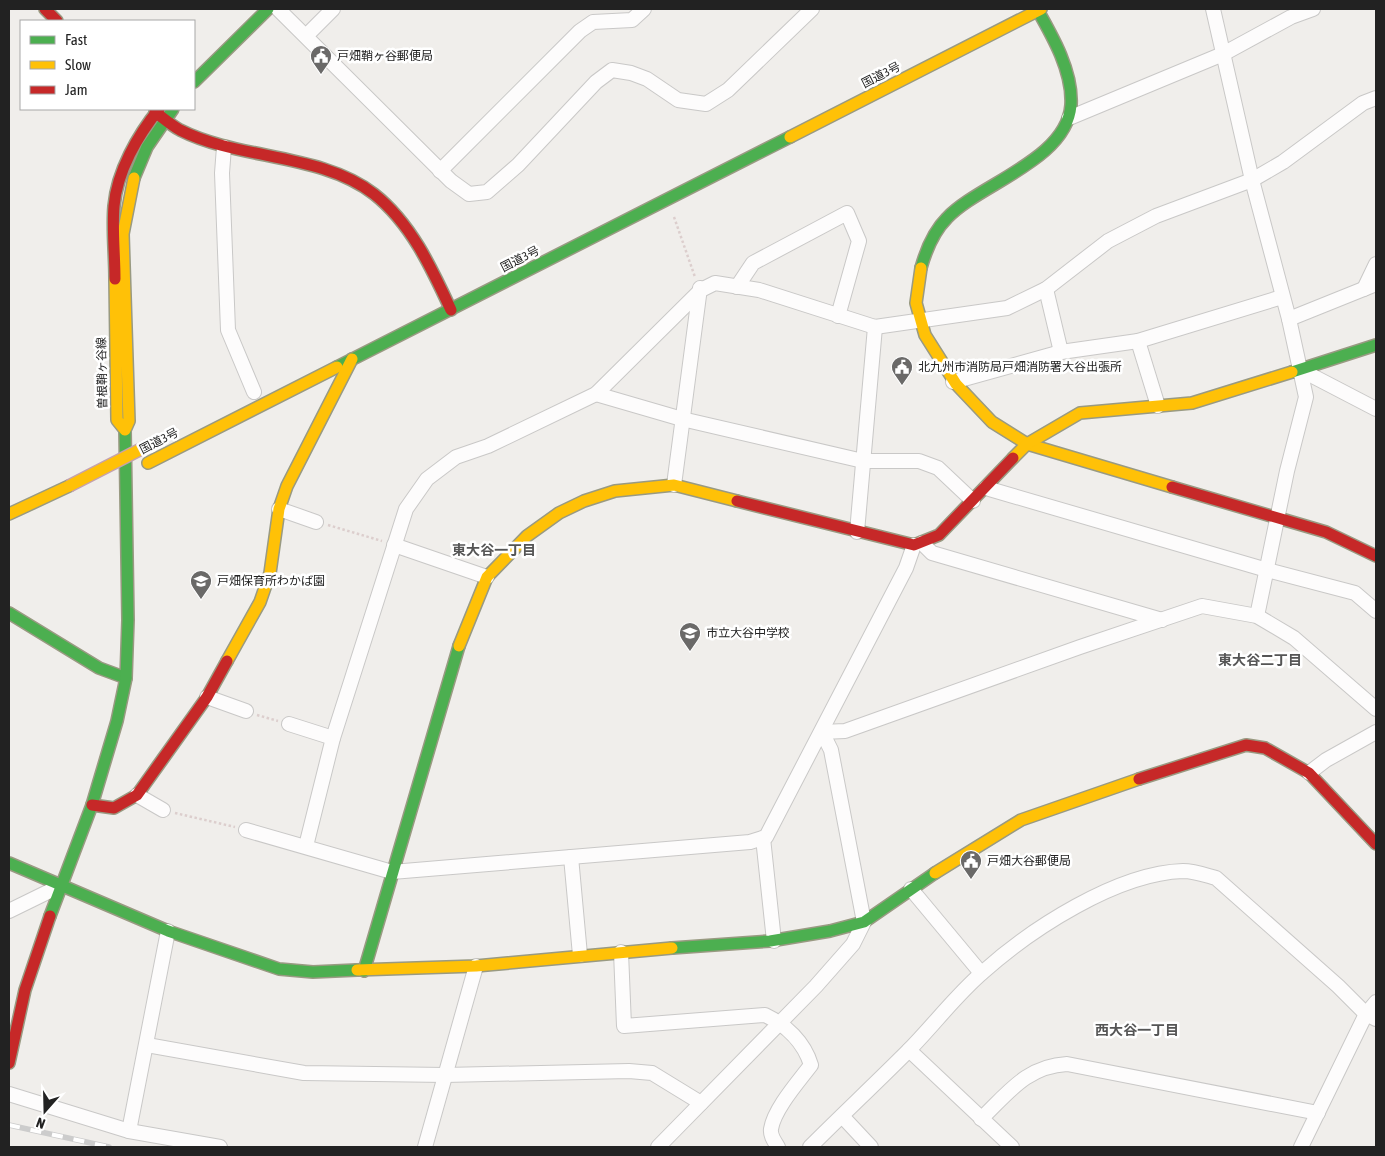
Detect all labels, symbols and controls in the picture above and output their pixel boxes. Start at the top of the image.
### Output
legend [20,20,195,110]
text: Fast [65,31,87,48]
public building icon: 戸畑鞘ヶ谷郵便局 [309,44,333,75]
place label: 戸畑鞘ヶ谷郵便局 [337,49,433,63]
text: Slow [65,56,91,73]
street label: 国道3号 [859,59,903,91]
text: Jam [65,81,88,98]
street label: 国道3号 [498,243,542,275]
street label: 曽根鞘ヶ谷線 [94,337,110,409]
public building icon: 北九州市消防局戸畑消防署大谷出張所 [890,355,914,386]
place label: 北九州市消防局戸畑消防署大谷出張所 [918,360,1122,374]
street label: 国道3号 [137,425,181,457]
district label: 東大谷一丁目 [452,542,536,558]
school or university icon: 戸畑保育所わかば園 [189,569,213,600]
place label: 戸畑保育所わかば園 [217,574,325,588]
school or university icon: 市立大谷中学校 [678,621,702,652]
place label: 市立大谷中学校 [706,626,790,640]
district label: 東大谷二丁目 [1218,652,1302,668]
public building icon: 戸畑大谷郵便局 [959,849,983,880]
place label: 戸畑大谷郵便局 [987,854,1071,868]
district label: 西大谷一丁目 [1095,1022,1179,1038]
north arrow [20,1086,70,1136]
text: N [34,1114,47,1132]

